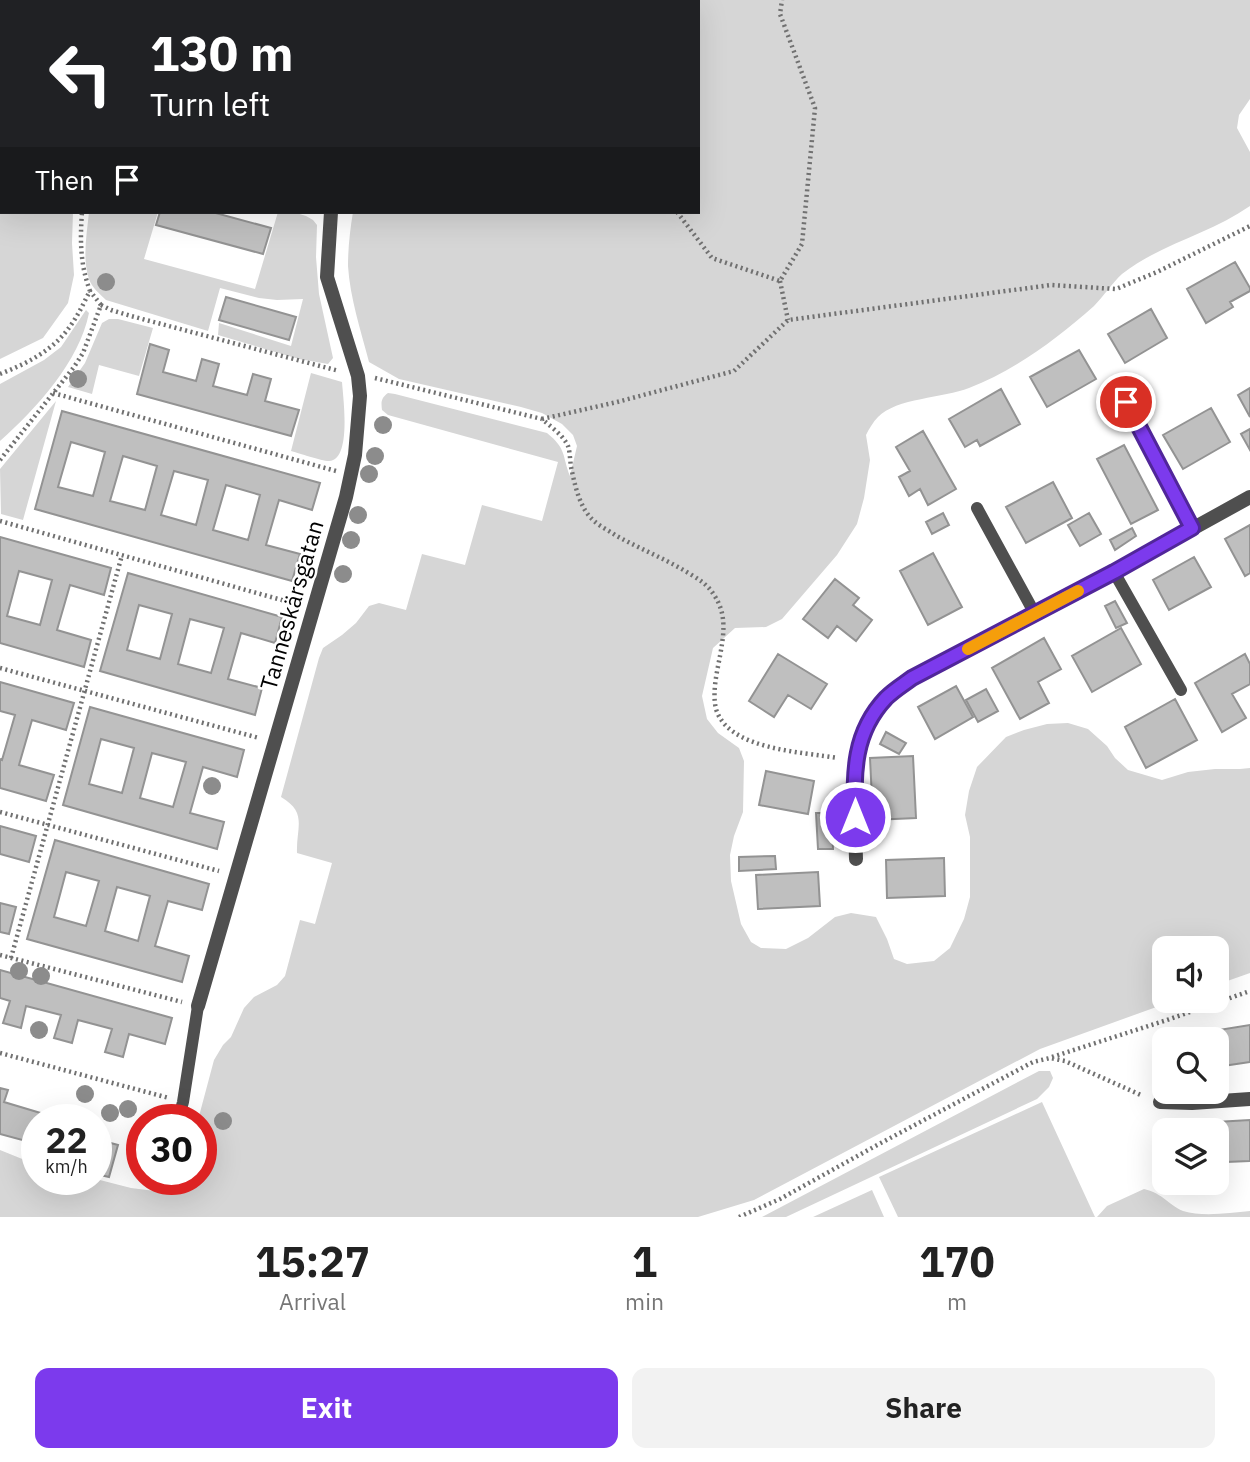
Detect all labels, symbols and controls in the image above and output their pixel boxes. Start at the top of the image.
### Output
text: 130 m [150,21,294,84]
icon: left [35,28,126,119]
text: Turn left [150,83,270,125]
icon: arrive [108,161,146,199]
text: Then [35,163,94,197]
pin [1096,372,1156,432]
icon: arrive [1107,383,1145,421]
street label: Tanneskärsgatan [252,517,330,693]
position arrow [818,780,892,854]
map controls [1152,936,1229,1195]
button: sound [1152,936,1229,1013]
button: search [1152,1027,1229,1104]
speed limit sign: 30 [126,1104,217,1195]
text: 22 [45,1117,88,1163]
button: layers [1152,1118,1229,1195]
text: km/h [45,1155,88,1178]
text: 15:27 [255,1234,370,1289]
text: 1 [632,1234,657,1289]
text: 170 [919,1234,995,1289]
text: Arrival [279,1286,346,1316]
text: min [625,1286,664,1316]
text: m [947,1286,967,1316]
button: Exit [35,1368,618,1448]
button: Share [632,1368,1215,1448]

